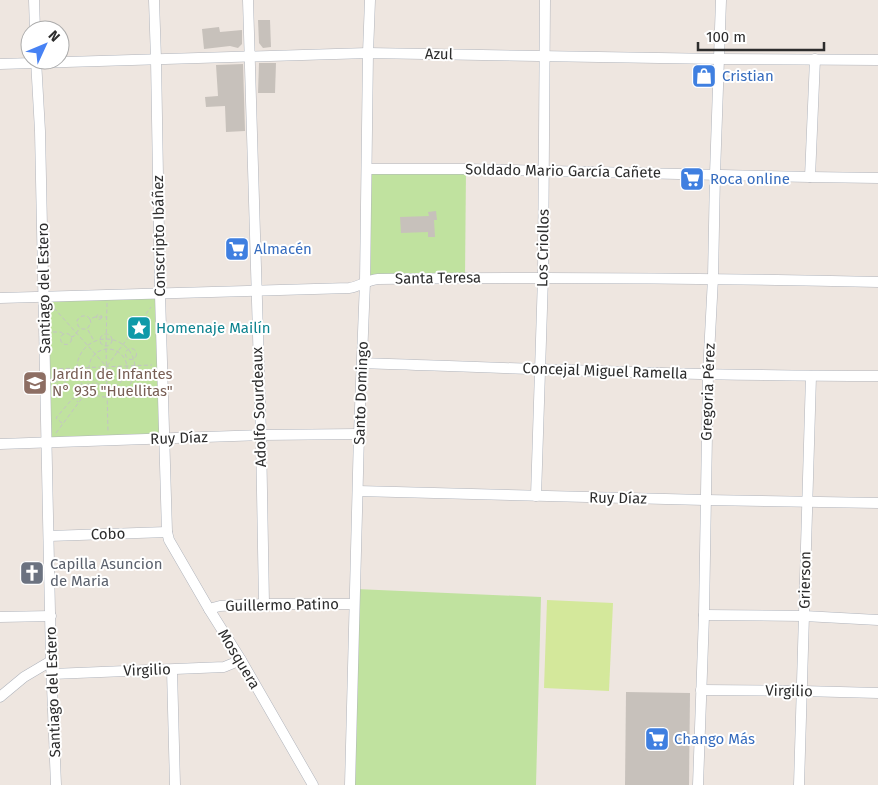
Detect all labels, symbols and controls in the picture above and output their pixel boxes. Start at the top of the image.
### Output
north arrow [20,20,70,70]
scale bar [698,20,824,52]
text: N [45,27,63,46]
text: 100 m [706,28,746,46]
street label: Azul [425,45,454,63]
shop icon: Cristian [691,63,717,89]
place label: Cristian [722,67,774,85]
street label: Soldado Mario García Cañete [465,160,661,182]
supermarket icon: Roca online [679,166,705,192]
place label: Roca online [710,170,790,188]
street label: Conscripto Ibáñez [149,175,169,297]
street label: Los Criollos [533,209,553,287]
street label: Santiago del Estero [34,222,54,354]
supermarket icon: Almacén [224,236,250,262]
place label: Almacén [254,240,312,258]
street label: Santa Teresa [395,268,481,288]
place icon: Homenaje Mailín [126,315,152,341]
place label: Homenaje Mailín [156,319,271,337]
street label: Santo Domingo [350,341,372,445]
street label: Gregoria Pérez [697,342,719,441]
street label: Adolfo Sourdeaux [248,346,270,468]
street label: Concejal Miguel Ramella [522,359,688,383]
place label: Jardín de Infantes N° 935 "Huellitas" [52,365,173,400]
school or university icon: Jardín de Infantes N° 935 "Huellitas" [22,370,48,396]
street label: Ruy Díaz [150,428,209,448]
street label: Ruy Díaz [589,488,647,508]
street label: Cobo [90,524,126,544]
street label: Grierson [795,551,815,609]
place label: Capilla Asuncion de Maria [50,555,162,590]
church icon: Capilla Asuncion de Maria [19,560,45,586]
street label: Guillermo Patino [225,595,339,615]
street label: Santiago del Estero [42,626,64,758]
street label: Mosquera [214,626,264,692]
street label: Virgilio [123,660,171,680]
street label: Virgilio [765,682,813,700]
supermarket icon: Chango Más [644,726,670,752]
place label: Chango Más [674,730,755,748]

